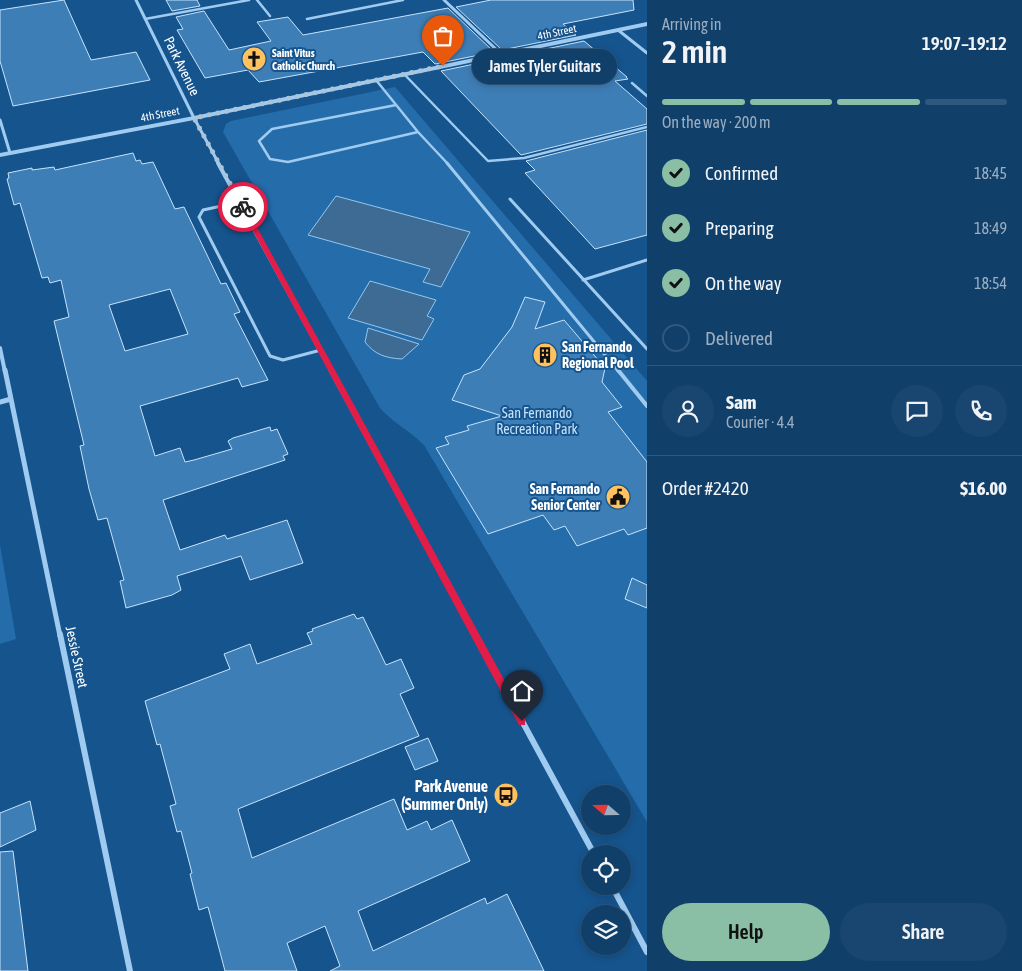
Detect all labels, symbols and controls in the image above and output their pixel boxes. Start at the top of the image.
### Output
pin [422,15,464,66]
text: Arriving in [662,15,722,33]
icon: bag [429,22,457,50]
street label: 4th Street [537,22,577,42]
text: 19:07–19:12 [922,32,1007,54]
text: 2 min [662,33,727,70]
street label: Park Avenue [161,34,203,98]
church icon: Saint Vitus Catholic Church [241,46,267,72]
place label: Saint Vitus Catholic Church [272,47,335,72]
callout: James Tyler Guitars [473,48,618,84]
text: James Tyler Guitars [488,57,601,75]
street label: 4th Street [140,104,180,124]
text: On the way · 200 m [662,113,771,131]
icon: check [662,159,690,187]
text: Confirmed [705,162,778,184]
text: 18:45 [974,164,1007,182]
courier [218,182,268,232]
icon: bike [229,193,257,221]
icon: check [662,214,690,242]
text: Preparing [705,217,774,239]
text: 18:49 [974,219,1007,237]
icon: check [662,269,690,297]
text: On the way [705,272,782,294]
text: 18:54 [974,274,1007,292]
text: Delivered [705,327,773,349]
place label: San Fernando Regional Pool [562,339,634,371]
building icon: San Fernando Regional Pool [532,342,558,368]
button: person [662,385,714,437]
button: chat [891,385,943,437]
button: phone [955,385,1007,437]
text: Sam [726,391,757,413]
park label: San Fernando Recreation Park [496,405,578,437]
text: Courier · 4.4 [726,413,795,431]
text: Order #2420 [662,477,749,499]
text: $16.00 [960,477,1007,499]
place label: San Fernando Senior Center [530,481,601,513]
public building icon: San Fernando Senior Center [605,484,631,510]
street label: Jessie Street [63,625,91,689]
pin [501,670,543,721]
icon: home [508,677,536,705]
place label: Park Avenue (Summer Only) [401,777,488,813]
bus stop icon: Park Avenue (Summer Only) [493,782,519,808]
north arrow [581,785,631,835]
map controls [581,785,631,955]
button: locate [581,845,631,895]
button: Help [662,903,830,961]
button: Share [840,903,1007,961]
button: layers [581,905,631,955]

